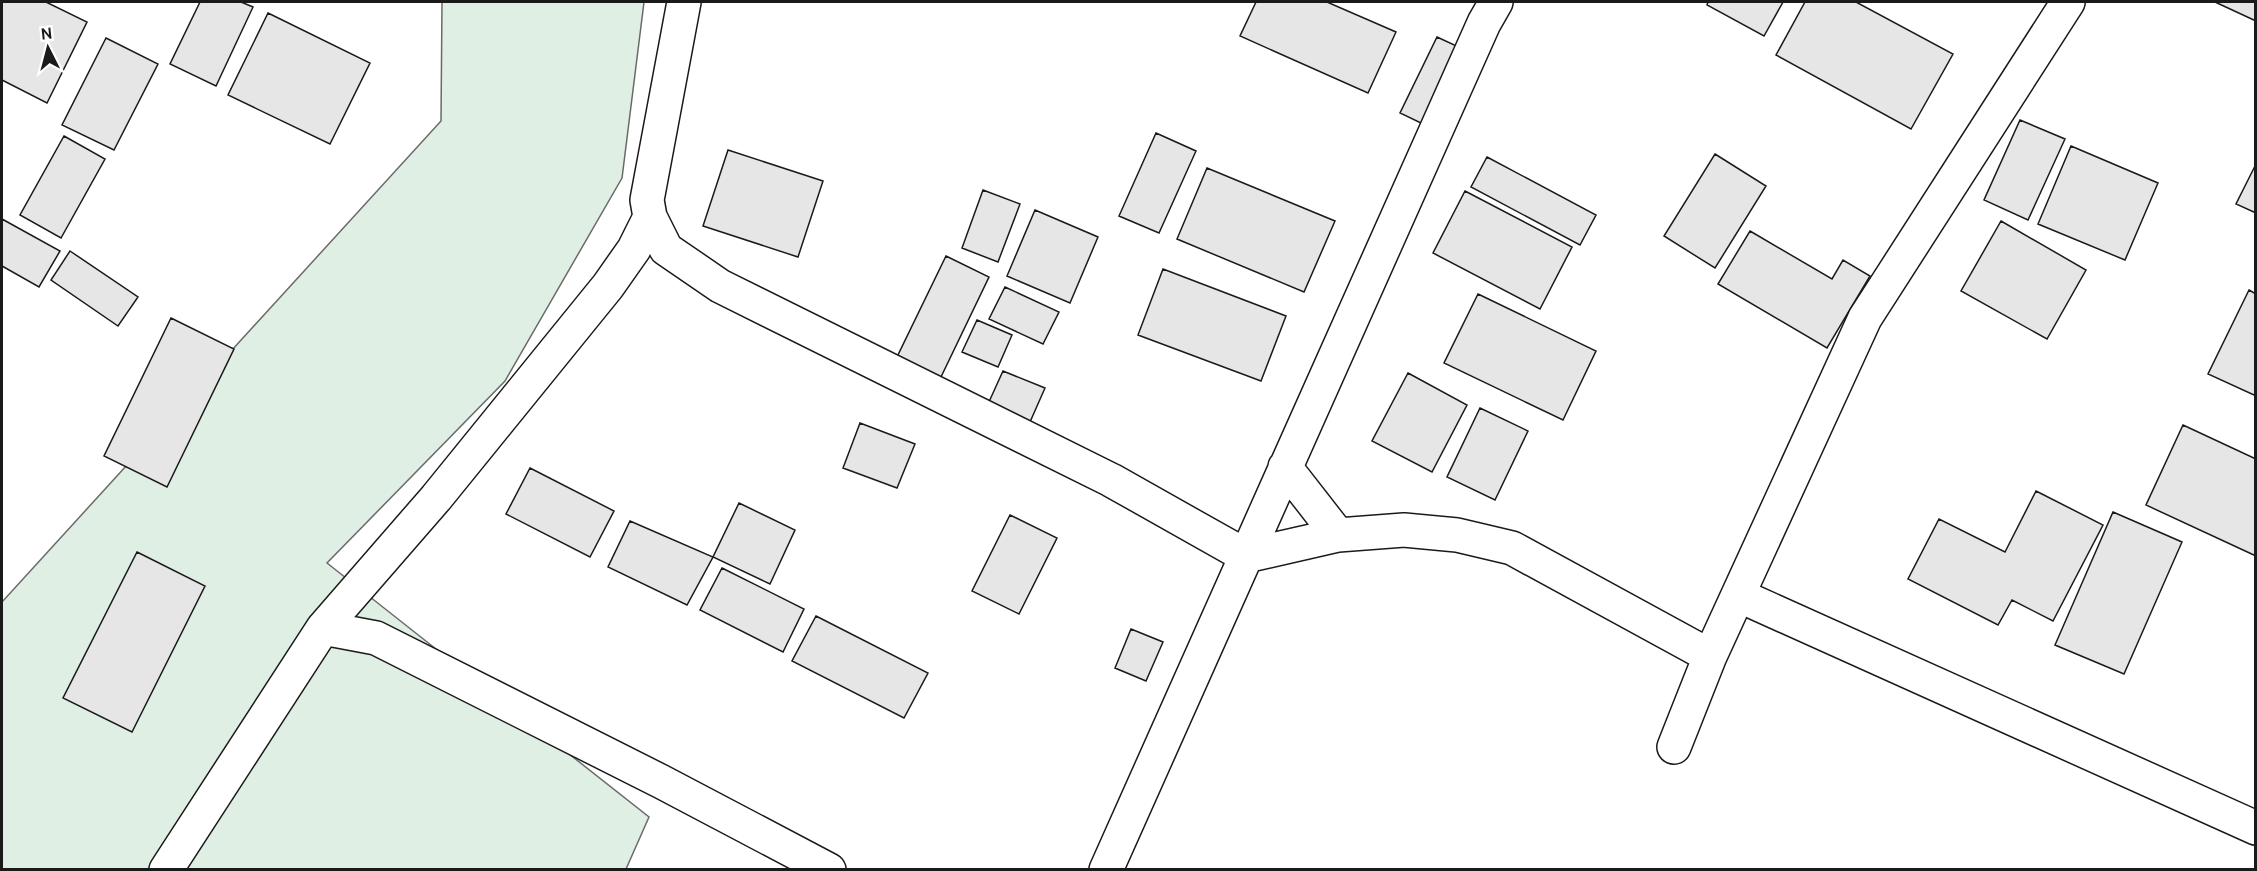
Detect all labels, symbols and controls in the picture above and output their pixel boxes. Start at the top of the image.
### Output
north arrow [18,18,78,78]
text: N [40,24,53,44]

